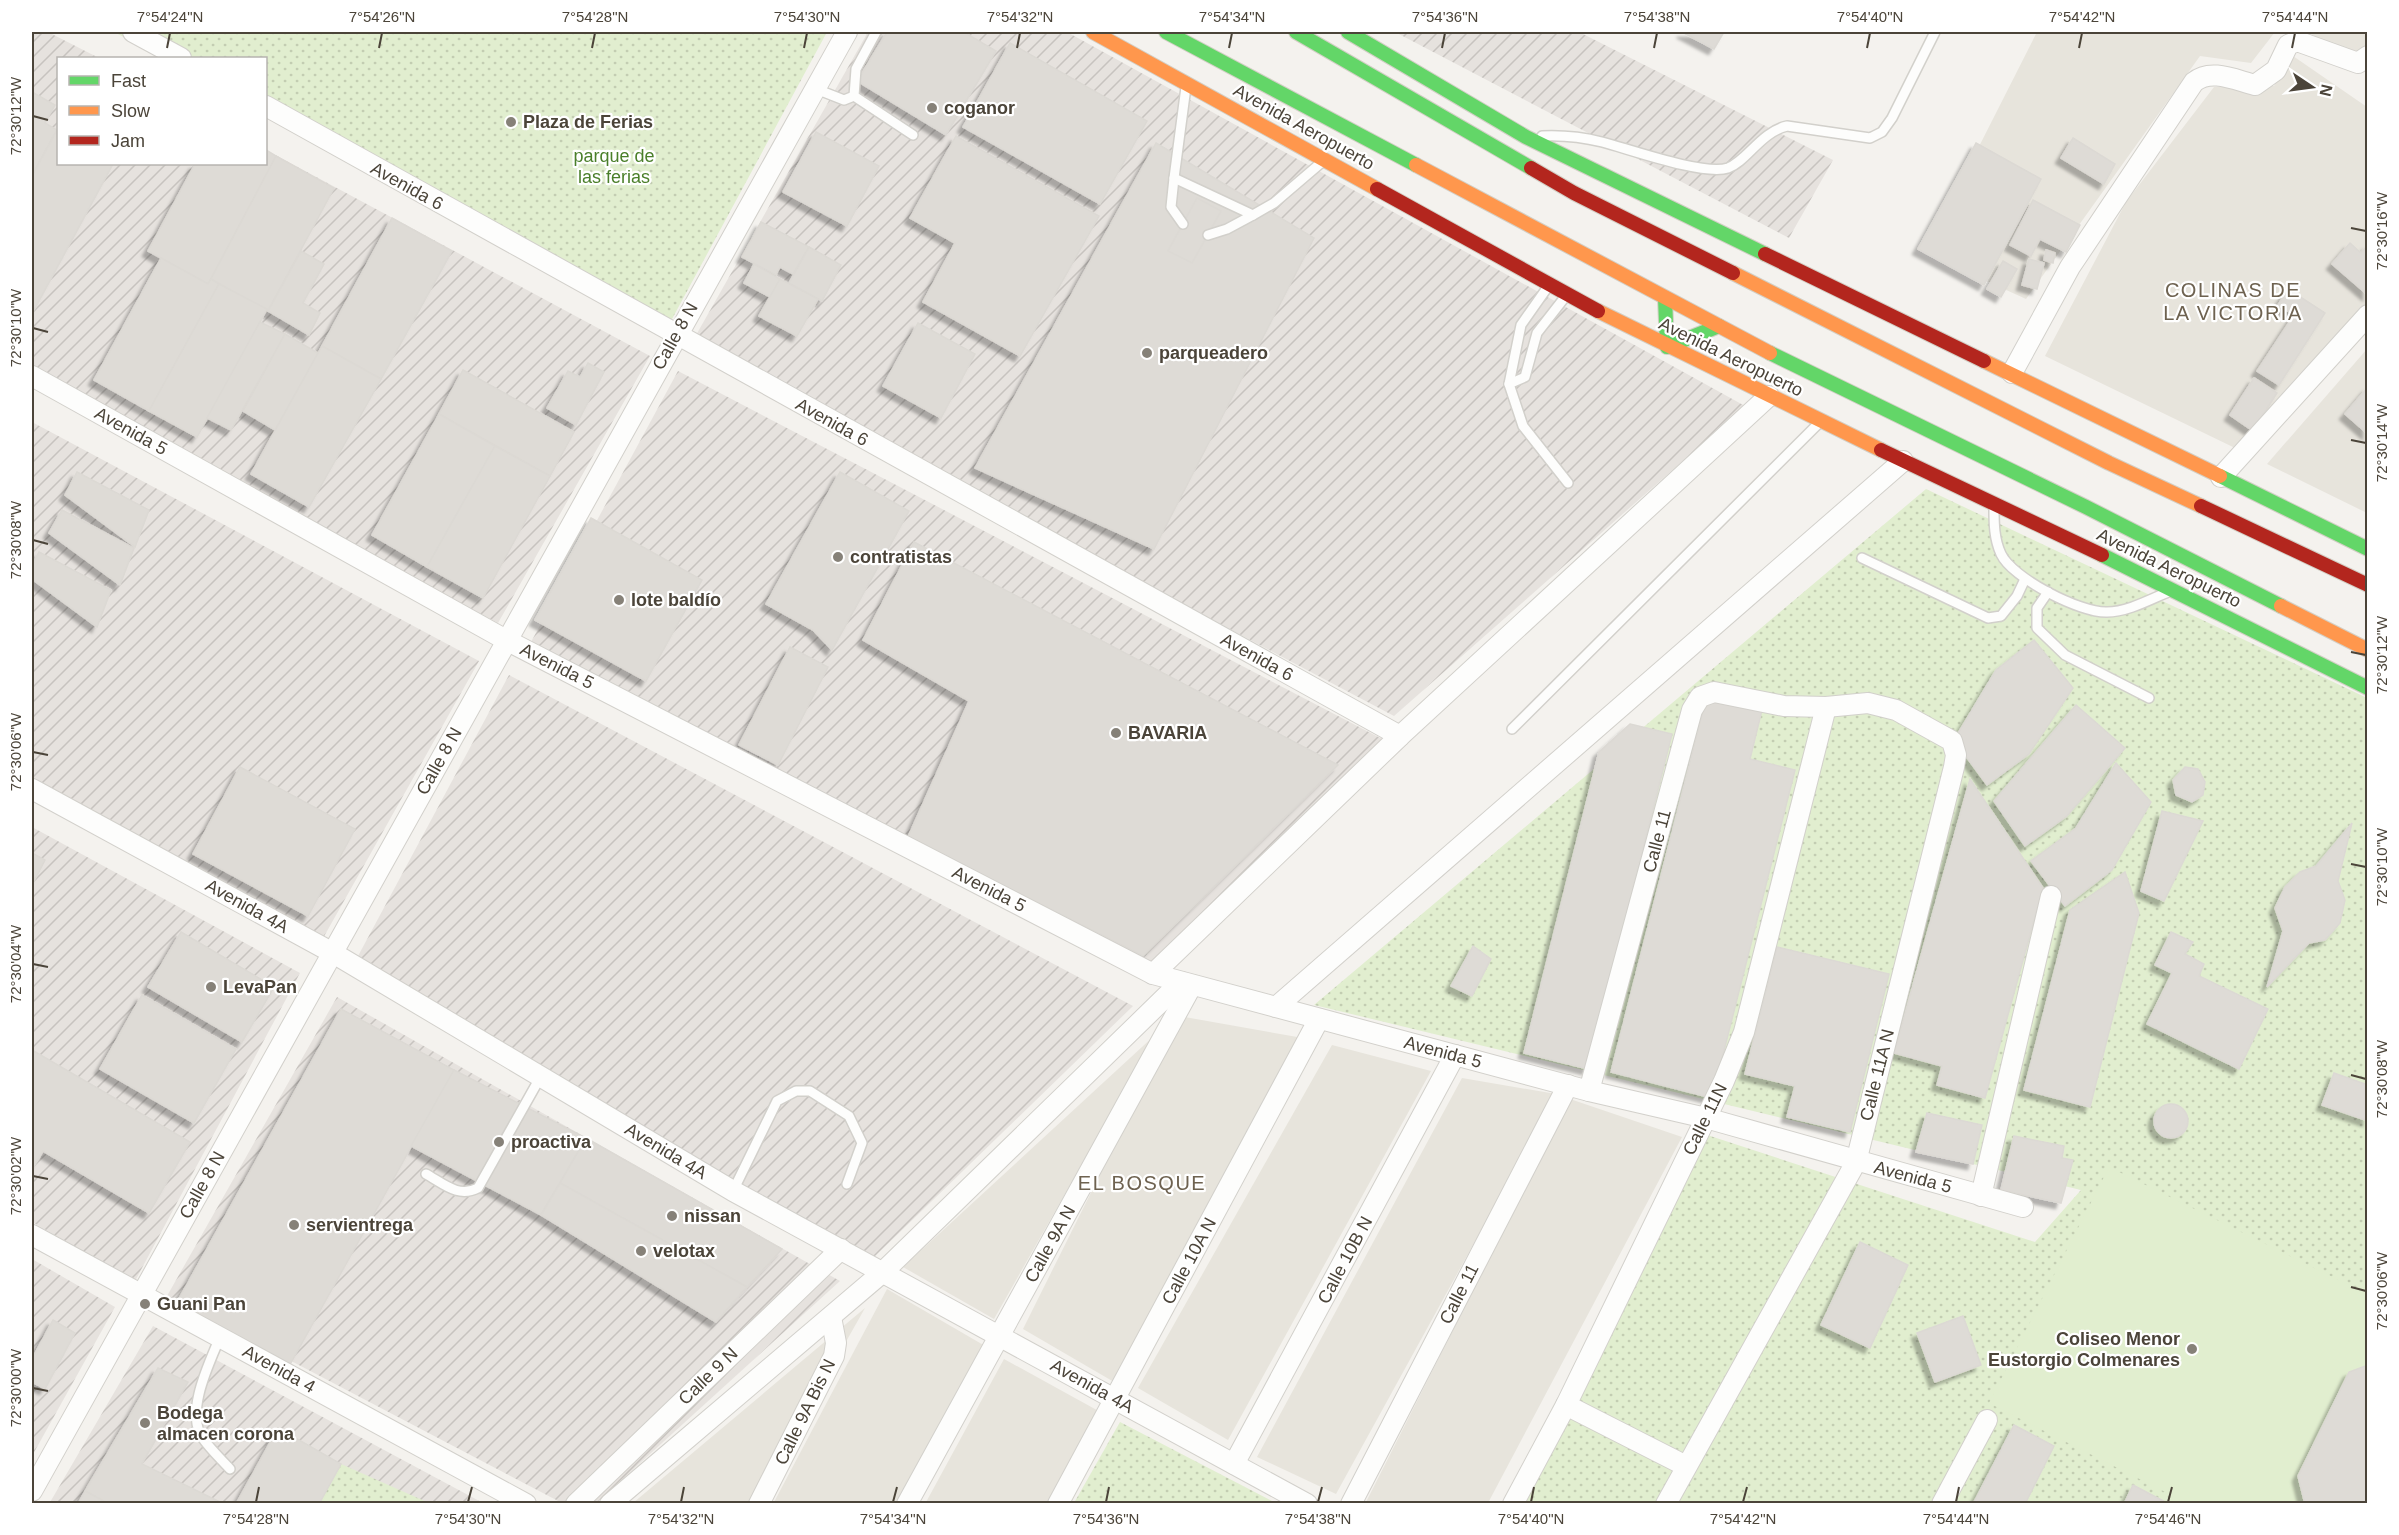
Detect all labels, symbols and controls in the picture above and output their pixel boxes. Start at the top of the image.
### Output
text: 7°54'24"N [137,8,203,25]
text: 7°54'26"N [349,8,415,25]
text: 7°54'28"N [562,8,628,25]
text: 7°54'30"N [774,8,840,25]
text: 7°54'32"N [987,8,1053,25]
text: 7°54'34"N [1199,8,1265,25]
text: 7°54'36"N [1412,8,1478,25]
text: 7°54'38"N [1624,8,1690,25]
text: 7°54'40"N [1837,8,1903,25]
text: 7°54'42"N [2049,8,2115,25]
text: 7°54'44"N [2262,8,2328,25]
legend [57,57,267,165]
north arrow [2282,57,2342,117]
text: Fast [111,71,146,91]
text: 72°30'12"W [7,76,24,155]
street label: Avenida Aeropuerto [1230,80,1378,174]
text: N [2317,83,2336,98]
place label: coganor [944,98,1015,118]
text: Slow [111,101,151,121]
marker: coganor [925,101,939,115]
place label: Plaza de Ferias [523,112,653,132]
marker: Plaza de Ferias [504,115,518,129]
text: Jam [111,131,145,151]
park label: parque de las ferias [573,146,655,187]
street label: Avenida 6 [367,158,447,214]
text: 72°30'16"W [2373,191,2390,270]
district label: COLINAS DE LA VICTORIA [2163,279,2303,324]
text: 72°30'10"W [7,288,24,367]
street label: Calle 8 N [648,299,702,373]
street label: Avenida Aeropuerto [1656,313,1806,401]
place label: parqueadero [1159,343,1268,363]
marker: parqueadero [1140,346,1154,360]
street label: Avenida 6 [792,394,872,450]
street label: Avenida 5 [91,403,171,459]
text: 72°30'14"W [2373,403,2390,482]
text: 72°30'08"W [7,500,24,579]
street label: Avenida Aeropuerto [2094,524,2244,612]
place label: contratistas [850,547,952,567]
marker: contratistas [831,550,845,564]
place label: lote baldío [631,590,721,610]
marker: lote baldío [612,593,626,607]
text: 72°30'12"W [2373,615,2390,694]
street label: Avenida 6 [1217,629,1297,685]
street label: Avenida 5 [517,639,597,693]
text: 72°30'06"W [7,712,24,791]
place label: BAVARIA [1128,723,1207,743]
street label: Calle 8 N [412,724,466,798]
marker: BAVARIA [1109,726,1123,740]
street label: Calle 11 [1639,807,1675,875]
text: 72°30'10"W [2373,827,2390,906]
street label: Avenida 5 [949,862,1029,916]
street label: Avenida 4A [202,875,292,937]
text: 72°30'04"W [7,924,24,1003]
place label: LevaPan [223,977,297,997]
marker: LevaPan [204,980,218,994]
street label: Calle 11A N [1856,1027,1898,1123]
street label: Avenida 5 [1402,1032,1484,1072]
text: 72°30'08"W [2373,1039,2390,1118]
street label: Calle 11N [1679,1080,1731,1158]
street label: Avenida 4A [622,1119,710,1183]
place label: proactiva [511,1132,592,1152]
marker: proactiva [492,1135,506,1149]
text: 72°30'02"W [7,1136,24,1215]
street label: Calle 8 N [175,1148,229,1222]
street label: Avenida 5 [1872,1157,1954,1197]
district label: EL BOSQUE [1078,1172,1206,1194]
street label: Calle 9A N [1021,1202,1079,1286]
place label: nissan [684,1206,741,1226]
marker: nissan [665,1209,679,1223]
street label: Calle 10B N [1314,1213,1376,1307]
street label: Calle 10A N [1158,1214,1220,1308]
place label: servientrega [306,1215,414,1235]
marker: servientrega [287,1218,301,1232]
place label: velotax [653,1241,715,1261]
marker: velotax [634,1244,648,1258]
text: 72°30'06"W [2373,1251,2390,1330]
street label: Calle 11 [1435,1261,1483,1327]
place label: Guani Pan [157,1294,246,1314]
marker: Guani Pan [138,1297,152,1311]
place label: Coliseo Menor Eustorgio Colmenares [1988,1329,2180,1370]
street label: Avenida 4 [239,1341,319,1397]
marker: Coliseo Menor Eustorgio Colmenares [2185,1342,2199,1356]
street label: Calle 9 N [674,1343,742,1409]
text: 72°30'00"W [7,1348,24,1427]
street label: Avenida 4A [1047,1355,1137,1417]
street label: Calle 9A Bis N [771,1356,839,1468]
place label: Bodega almacen corona [157,1403,295,1444]
marker: Bodega almacen corona [138,1416,152,1430]
text: 7°54'28"N [223,1510,289,1527]
text: 7°54'30"N [435,1510,501,1527]
text: 7°54'32"N [648,1510,714,1527]
text: 7°54'34"N [860,1510,926,1527]
text: 7°54'36"N [1073,1510,1139,1527]
text: 7°54'38"N [1285,1510,1351,1527]
text: 7°54'40"N [1498,1510,1564,1527]
text: 7°54'42"N [1710,1510,1776,1527]
text: 7°54'44"N [1923,1510,1989,1527]
text: 7°54'46"N [2135,1510,2201,1527]

